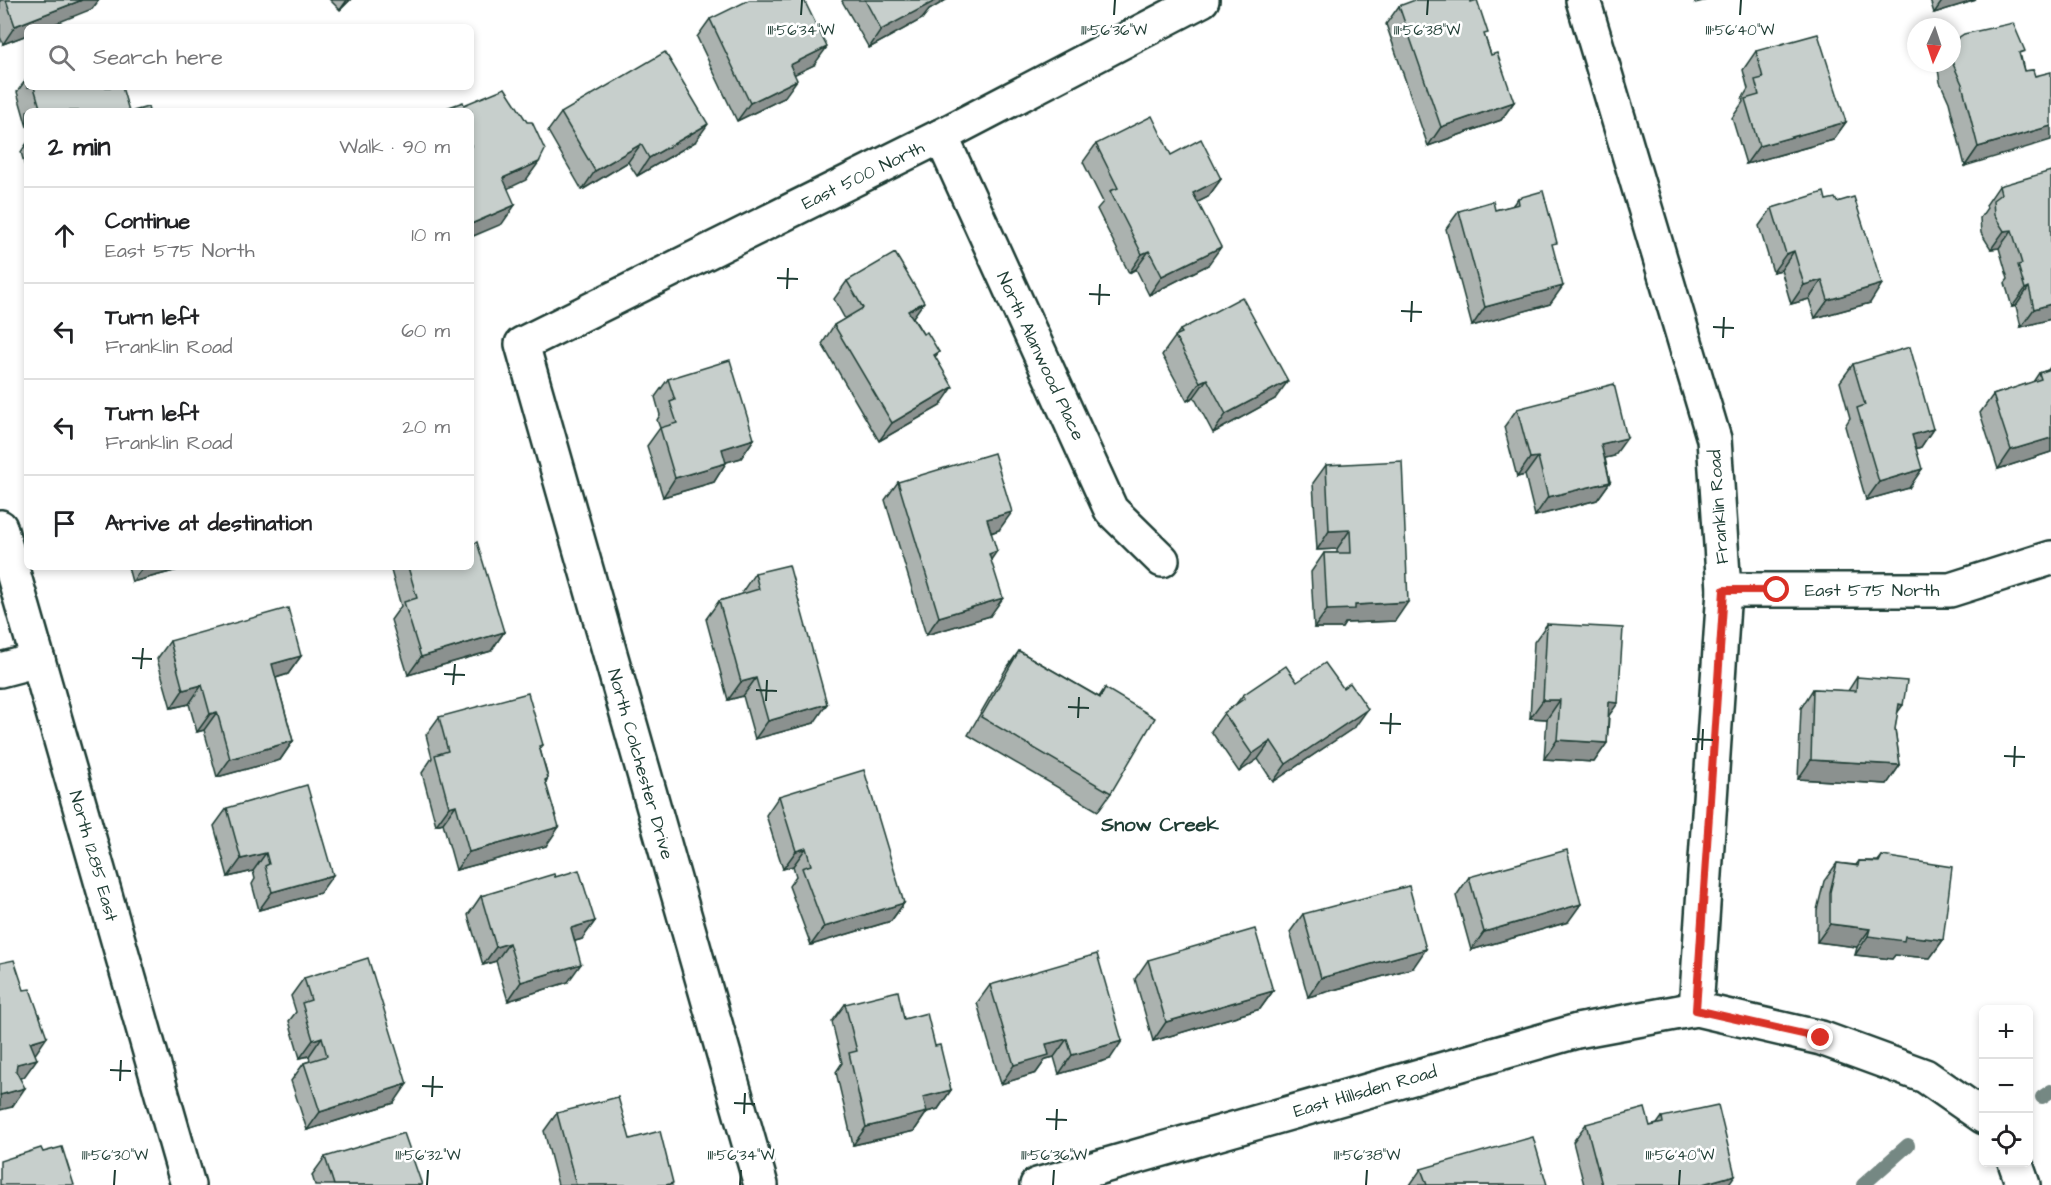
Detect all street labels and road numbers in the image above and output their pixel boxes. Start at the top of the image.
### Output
street label: East 500 North [798,135,929,216]
street label: North Alanwood Place [991,268,1091,445]
street label: Franklin Road [1702,449,1735,565]
street label: East 575 North [1805,578,1939,603]
street label: North Colchester Drive [601,666,680,863]
street label: North 1285 East [63,788,124,925]
street label: East Hillsden Road [1290,1059,1440,1124]

